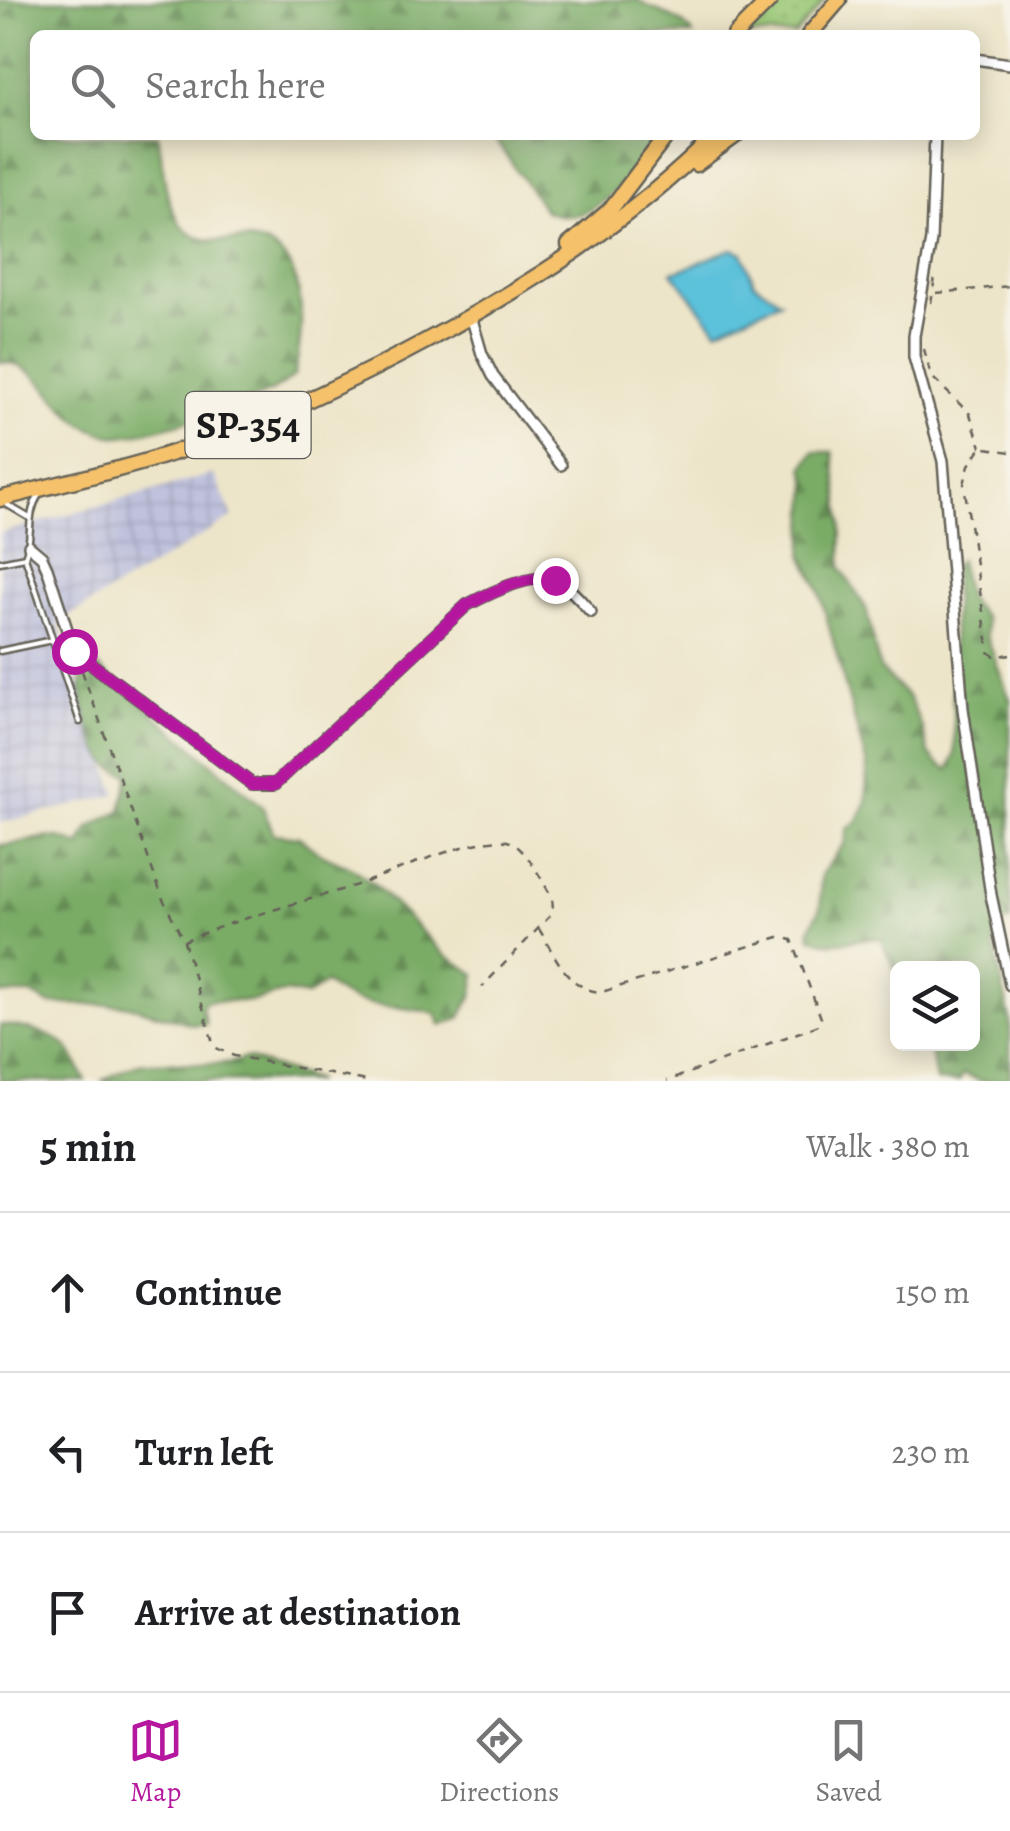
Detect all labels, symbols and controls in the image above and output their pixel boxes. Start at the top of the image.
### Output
search box [30,30,980,140]
icon: search [65,58,120,113]
text: Search here [145,59,326,111]
road number: SP-354 [186,392,310,458]
route end [533,558,579,604]
route start [52,629,98,675]
map controls [890,961,980,1051]
button: layers [890,961,980,1051]
text: 5 min [40,1118,136,1175]
text: Walk · 380 m [806,1124,970,1168]
icon: ahead [40,1265,95,1320]
text: Continue [135,1266,282,1318]
text: 150 m [895,1270,970,1314]
icon: left [40,1425,95,1480]
text: Turn left [135,1426,274,1478]
text: 230 m [891,1430,970,1474]
icon: arrive [40,1585,95,1640]
text: Arrive at destination [135,1586,461,1638]
tab: Map [128,1713,183,1811]
tab: Directions [439,1713,559,1811]
tab: Saved [816,1713,882,1811]

